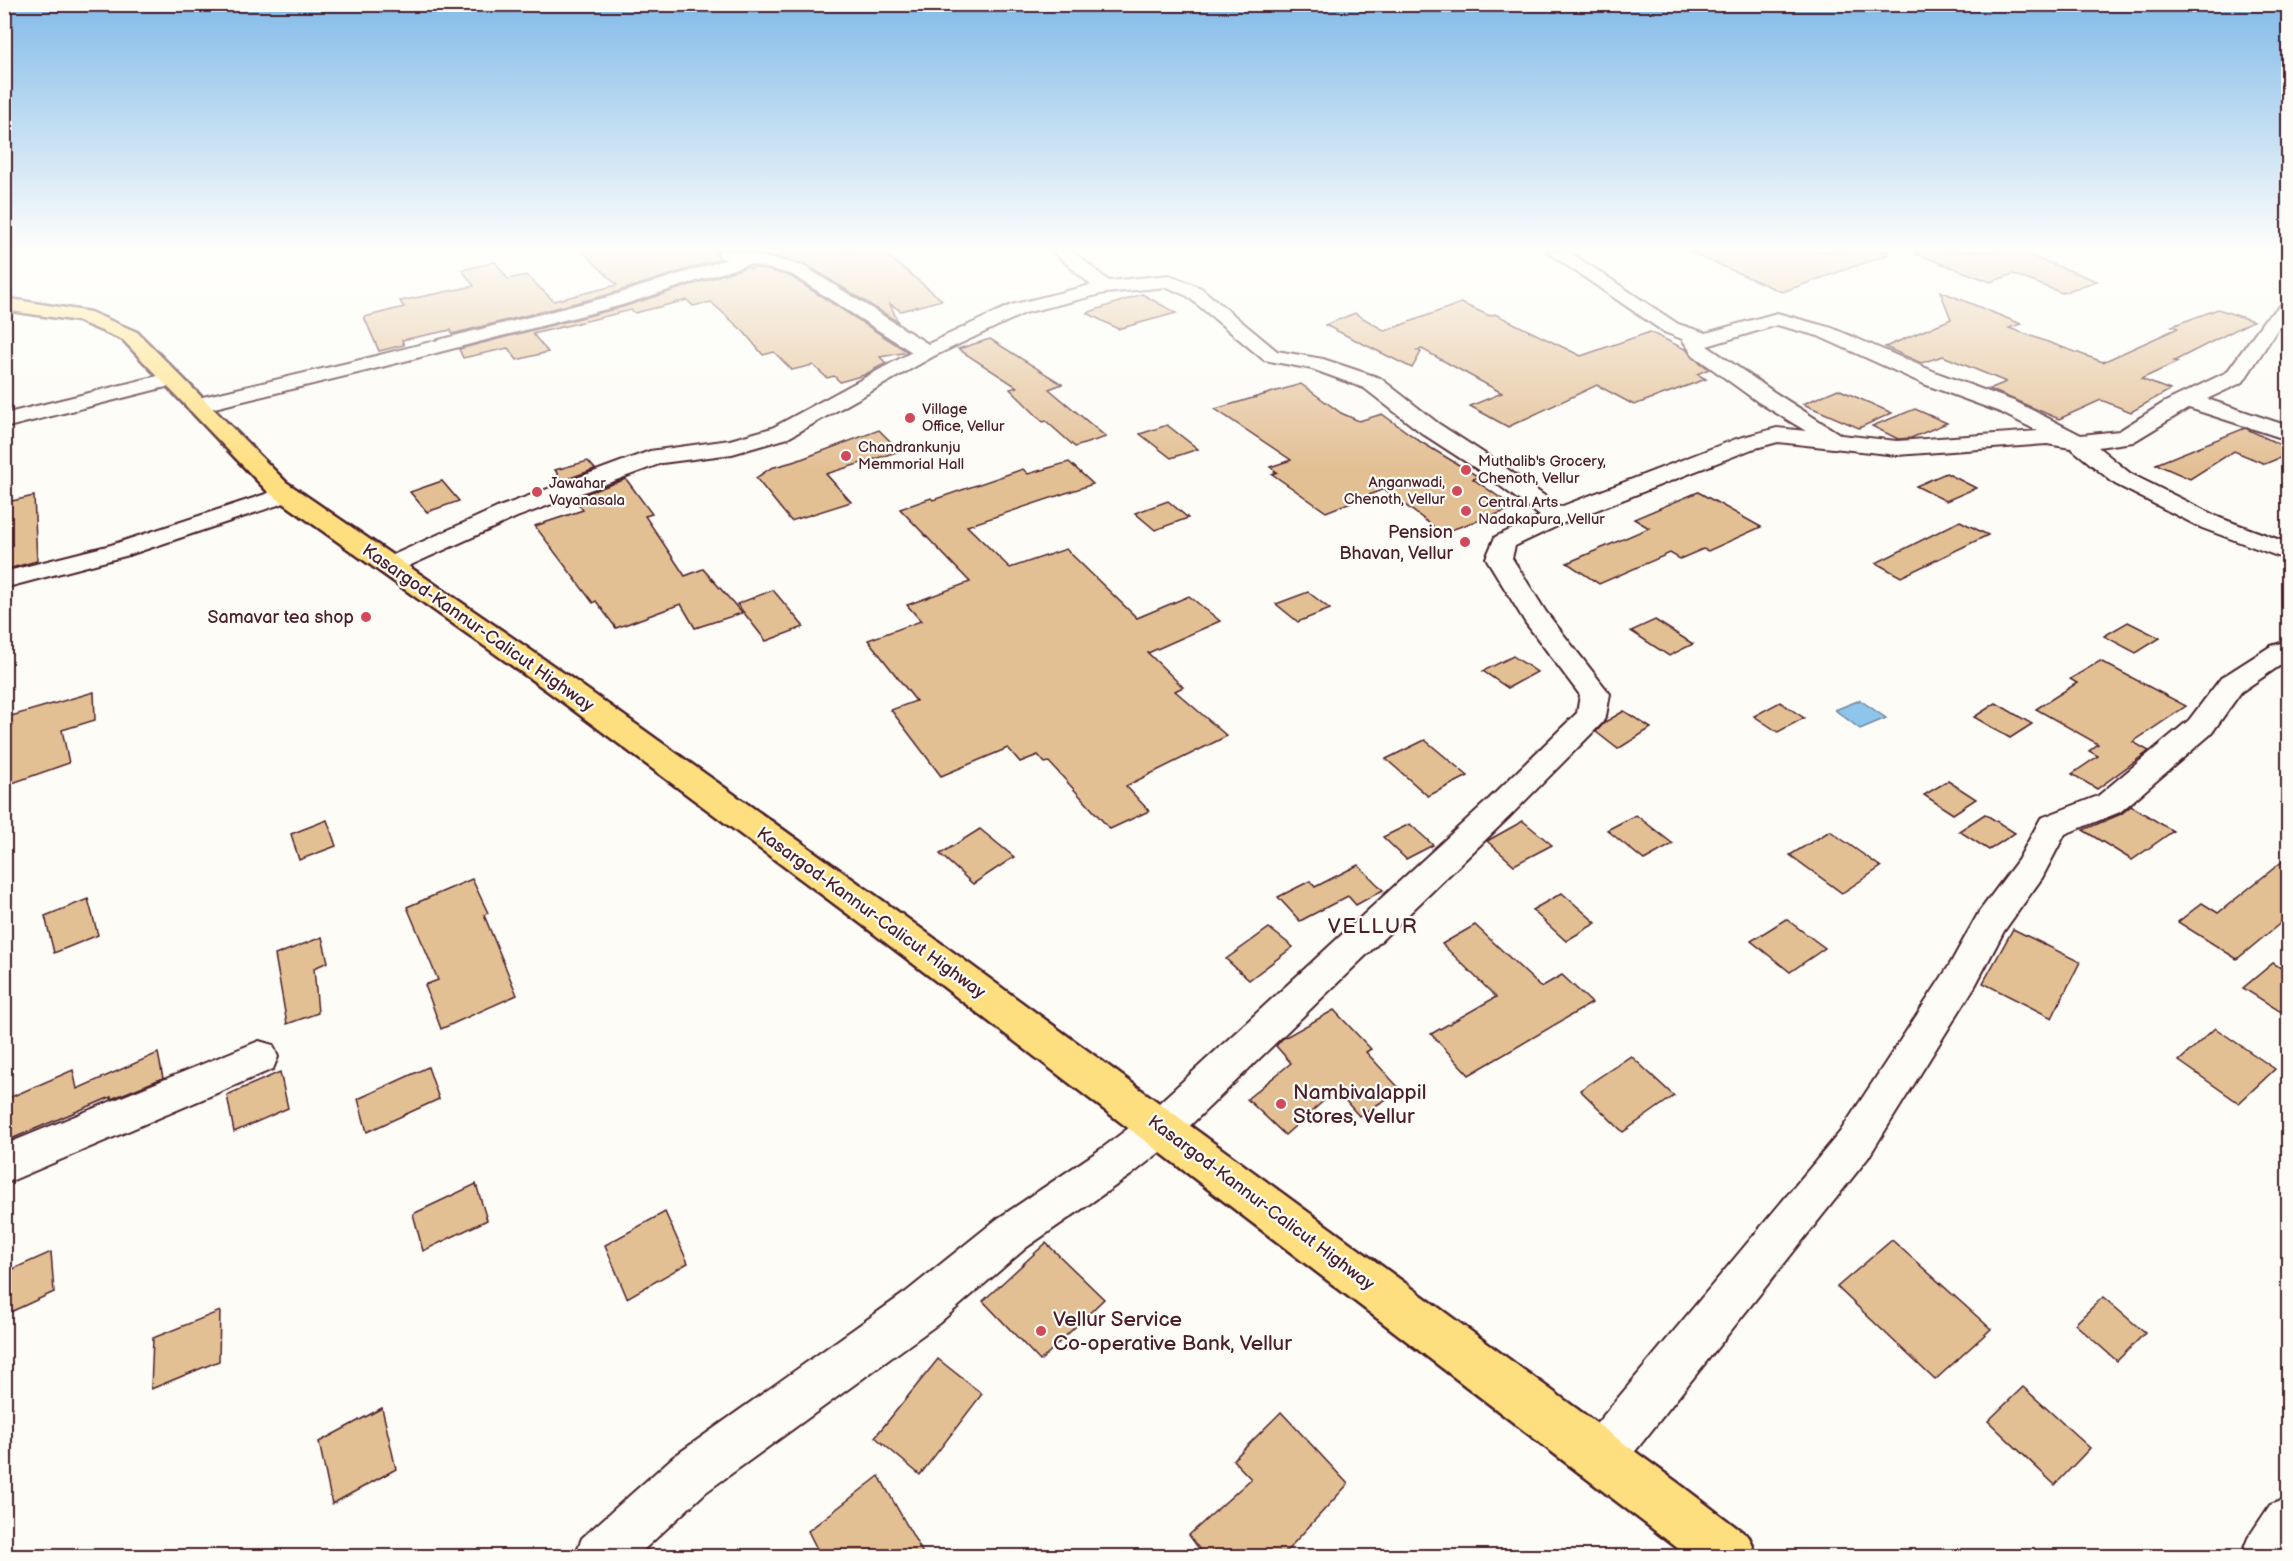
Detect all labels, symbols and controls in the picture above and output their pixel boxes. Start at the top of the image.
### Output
place label: Village Office, Vellur [922,400,1005,436]
marker: Village Office, Vellur [903,411,917,425]
place label: Chandrankunju Memmorial Hall [858,438,964,474]
marker: Chandrankunju Memmorial Hall [839,449,853,463]
place label: Muthalib's Grocery, Chenoth, Vellur [1478,452,1606,488]
marker: Muthalib's Grocery, Chenoth, Vellur [1459,463,1473,477]
place label: Anganwadi, Chenoth, Vellur [1344,473,1446,509]
place label: Jawahar Vayanasala [549,474,625,510]
marker: Anganwadi, Chenoth, Vellur [1450,484,1464,498]
marker: Jawahar Vayanasala [530,485,544,499]
place label: Central Arts Nadakapura, Vellur [1478,493,1605,529]
marker: Central Arts Nadakapura, Vellur [1459,504,1473,518]
place label: Pension Bhavan, Vellur [1339,522,1454,564]
marker: Pension Bhavan, Vellur [1458,535,1472,549]
street label: Kasargod-Kannur-Calicut Highway [358,540,599,717]
place label: Samavar tea shop [208,607,354,628]
marker: Samavar tea shop [359,610,373,624]
street label: Kasargod-Kannur-Calicut Highway [752,823,990,1004]
district label: VELLUR [1328,914,1418,939]
place label: Nambivalappil Stores, Vellur [1293,1080,1426,1129]
marker: Nambivalappil Stores, Vellur [1274,1097,1288,1111]
street label: Kasargod-Kannur-Calicut Highway [1144,1111,1379,1296]
place label: Vellur Service Co-operative Bank, Vellur [1053,1307,1292,1356]
marker: Vellur Service Co-operative Bank, Vellur [1034,1324,1048,1338]

